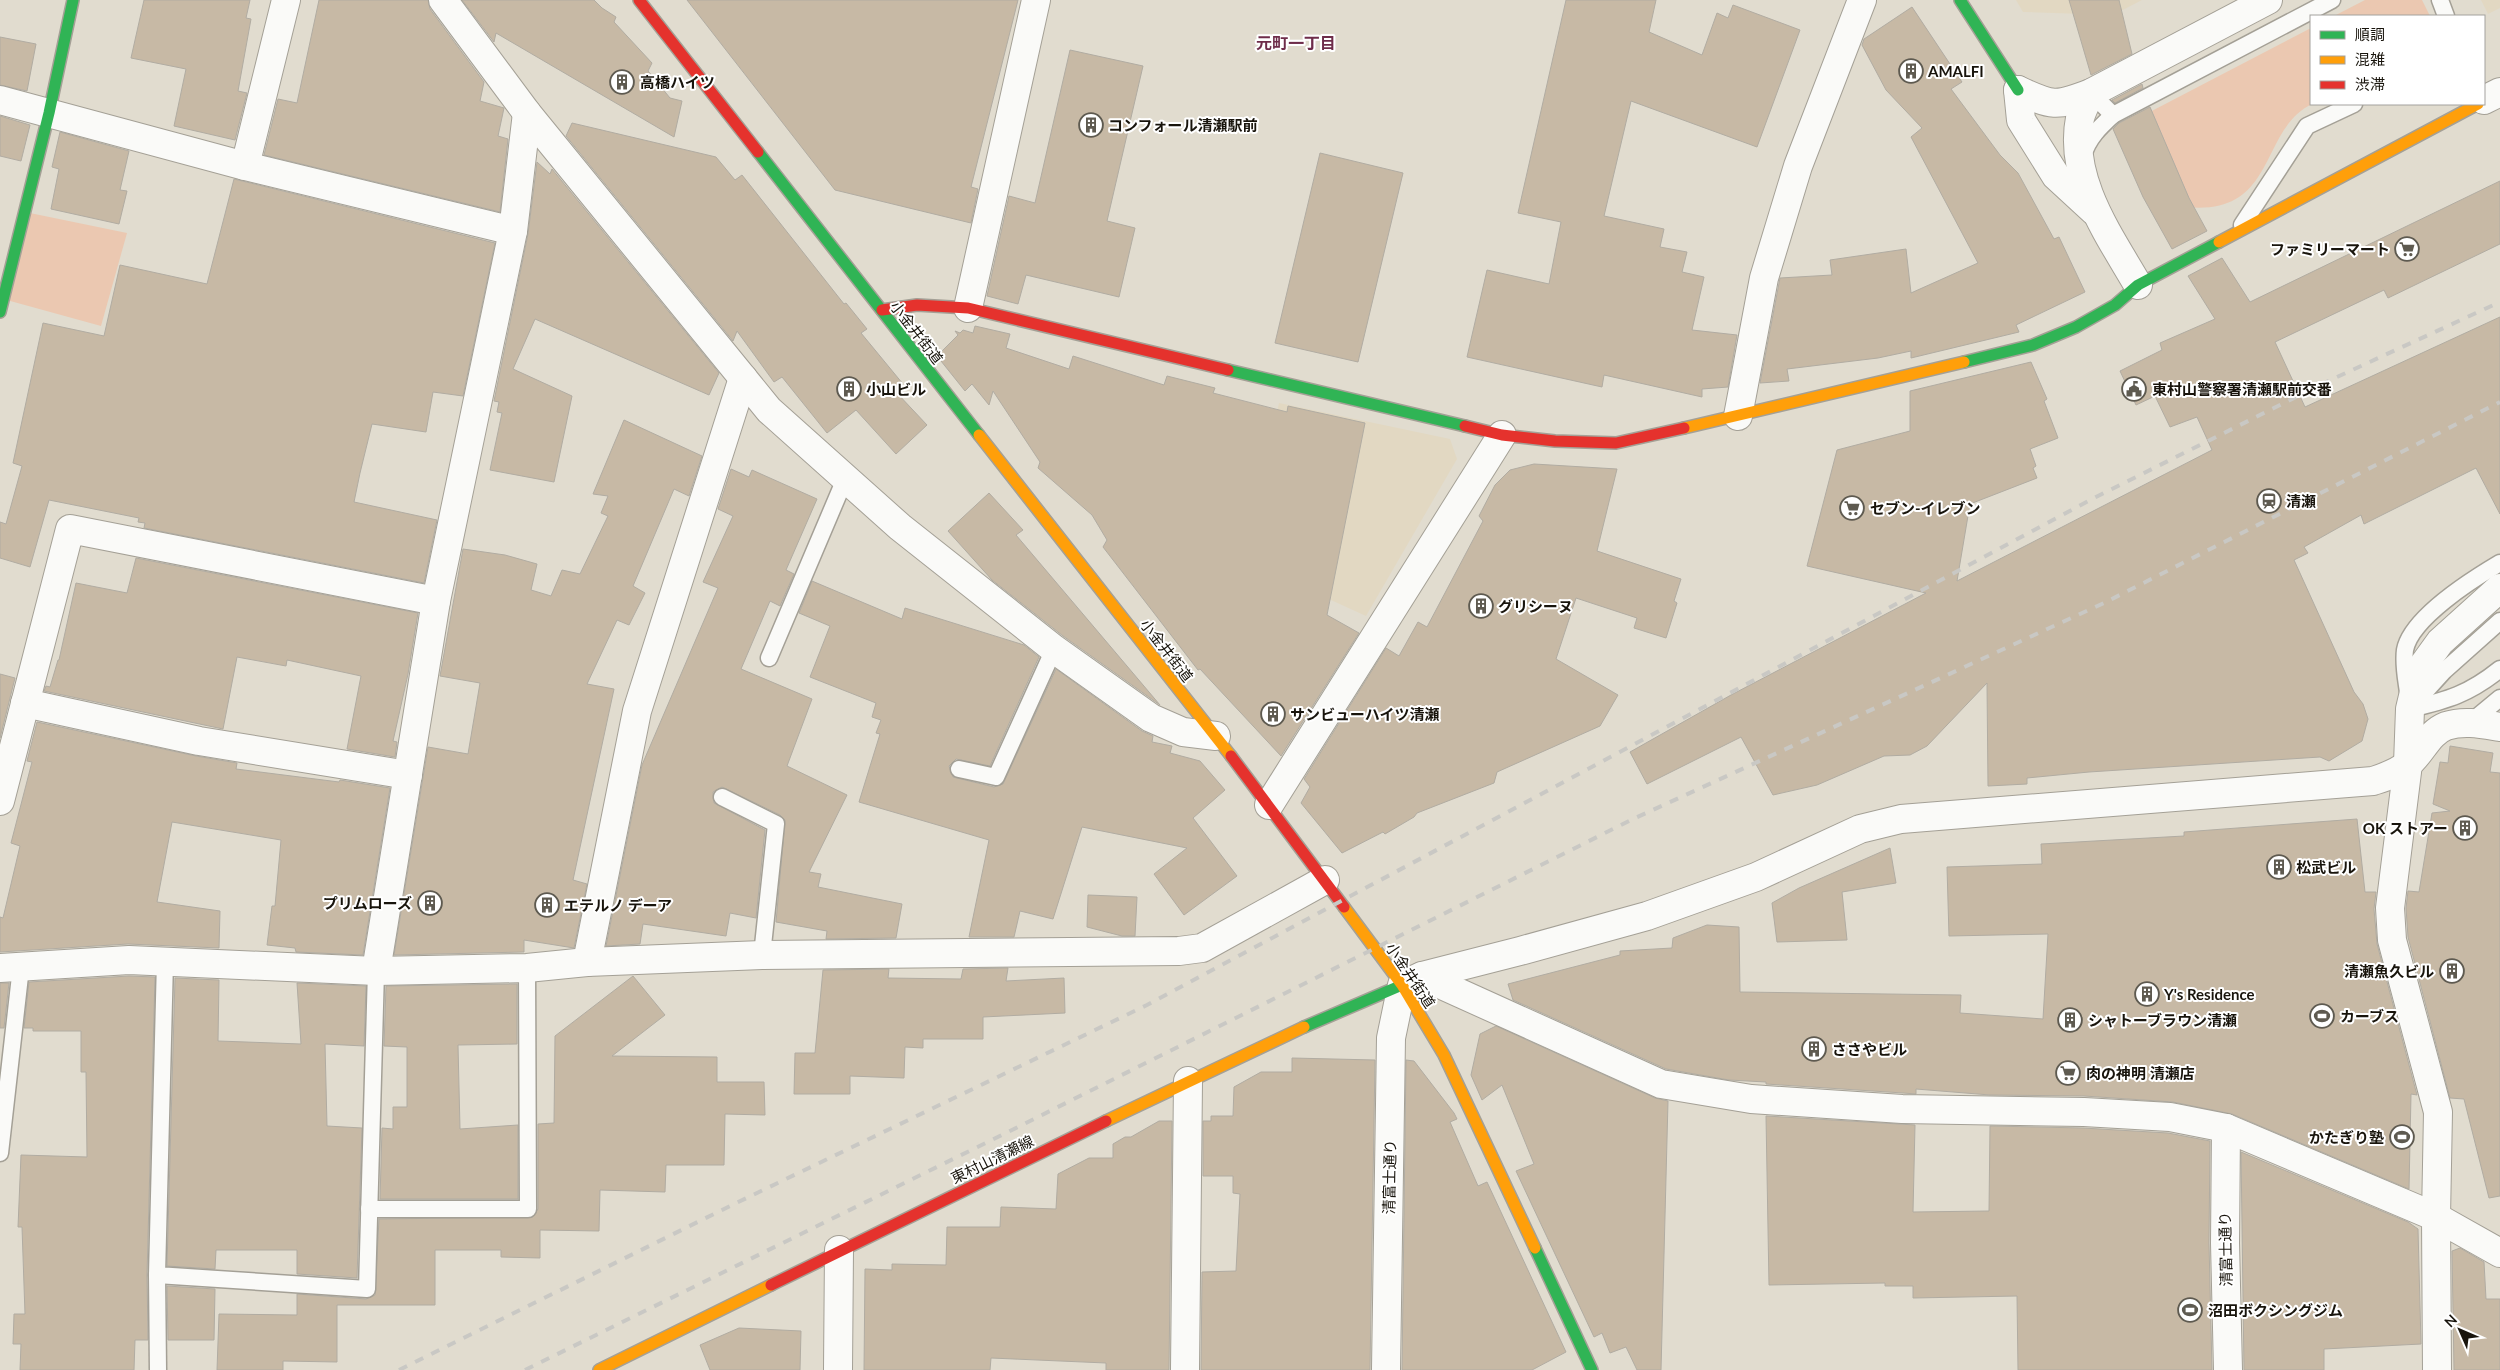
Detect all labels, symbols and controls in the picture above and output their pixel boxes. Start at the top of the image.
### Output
legend [2310,15,2485,105]
text: 順調 [2355,25,2385,43]
district label: 元町一丁目 [1256,33,1336,52]
text: 混雑 [2355,50,2385,68]
building icon: AMALFI [1898,58,1924,84]
place label: AMALFI [1927,62,1984,80]
building icon: 高橋ハイツ [609,69,635,95]
place label: 高橋ハイツ [640,73,715,91]
text: 渋滞 [2355,75,2385,93]
building icon: コンフォール清瀬駅前 [1078,112,1104,138]
place label: コンフォール清瀬駅前 [1108,116,1258,134]
supermarket icon: ファミリーマート [2394,236,2420,262]
place label: ファミリーマート [2270,240,2390,258]
street label: 小金井街道 [887,297,947,367]
building icon: 小山ビル [836,376,862,402]
public building icon: 東村山警察署清瀬駅前交番 [2121,376,2147,402]
place label: 小山ビル [866,380,926,398]
place label: 東村山警察署清瀬駅前交番 [2152,380,2332,398]
station icon: 清瀬 [2256,488,2282,514]
place label: 清瀬 [2286,492,2316,510]
supermarket icon: セブン-イレブン [1839,495,1865,521]
place label: セブン-イレブン [1870,499,1981,517]
building icon: グリシーヌ [1468,593,1494,619]
place label: グリシーヌ [1498,597,1573,615]
street label: 小金井街道 [1137,615,1197,685]
building icon: サンビューハイツ清瀬 [1260,701,1286,727]
place label: サンビューハイツ清瀬 [1290,705,1439,723]
building icon: OK ストアー [2452,815,2478,841]
place label: OK ストアー [2363,819,2448,837]
building icon: 松武ビル [2266,854,2292,880]
place label: 松武ビル [2296,858,2356,876]
building icon: プリムローズ [417,890,443,916]
building icon: エテルノ デーア [534,892,560,918]
place label: プリムローズ [323,894,412,912]
place label: エテルノ デーア [564,896,672,914]
street label: 小金井街道 [1383,939,1439,1011]
building icon: 清瀬魚久ビル [2439,958,2465,984]
place label: 清瀬魚久ビル [2344,962,2434,980]
building icon: Y's Residence [2134,981,2160,1007]
place label: Y's Residence [2163,985,2255,1003]
sports icon: カーブス [2309,1003,2335,1029]
building icon: シャトーブラウン清瀬 [2057,1007,2083,1033]
place label: カーブス [2340,1007,2399,1025]
place label: シャトーブラウン清瀬 [2088,1011,2237,1029]
building icon: ささやビル [1801,1036,1827,1062]
place label: ささやビル [1832,1040,1907,1058]
supermarket icon: 肉の神明 清瀬店 [2055,1060,2081,1086]
place label: 肉の神明 清瀬店 [2086,1064,2195,1082]
sports icon: かたぎり塾 [2389,1124,2415,1150]
place label: かたぎり塾 [2309,1128,2384,1146]
street label: 東村山清瀬線 [948,1131,1036,1187]
street label: 清富士通り [1379,1139,1399,1215]
street label: 清富士通り [2215,1211,2235,1287]
sports icon: 沼田ボクシングジム [2177,1297,2203,1323]
place label: 沼田ボクシングジム [2208,1301,2343,1319]
north arrow [2435,1305,2485,1355]
text: N [2441,1311,2460,1330]

